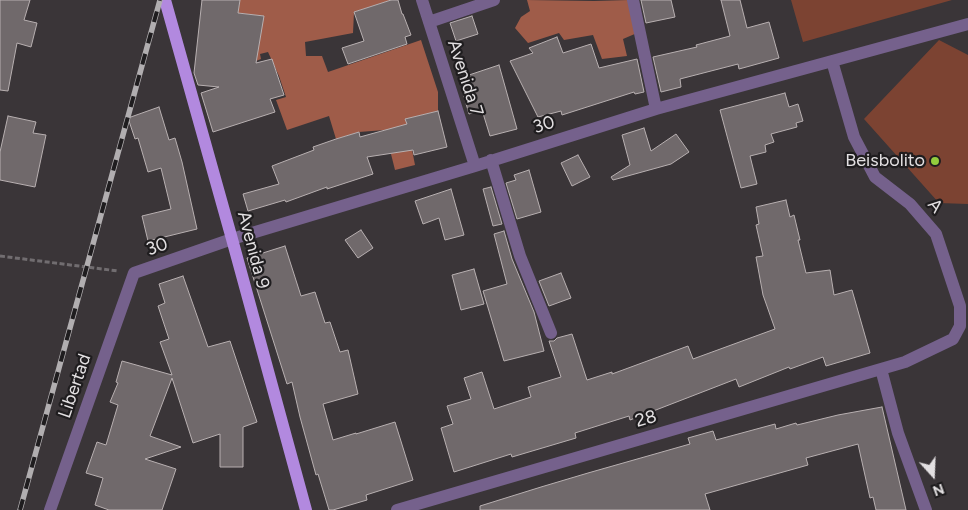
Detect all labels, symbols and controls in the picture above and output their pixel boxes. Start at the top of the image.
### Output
street label: Avenida 7 [443,37,487,119]
street label: 30 [531,112,557,138]
place label: Beisbolito [845,150,925,172]
marker: Beisbolito [929,155,941,167]
street label: A [923,194,947,218]
street label: Avenida 9 [232,209,274,291]
street label: 30 [143,233,171,261]
street label: Libertad [54,351,96,421]
street label: 28 [633,406,659,432]
north arrow [908,450,958,500]
text: N [930,480,946,499]

